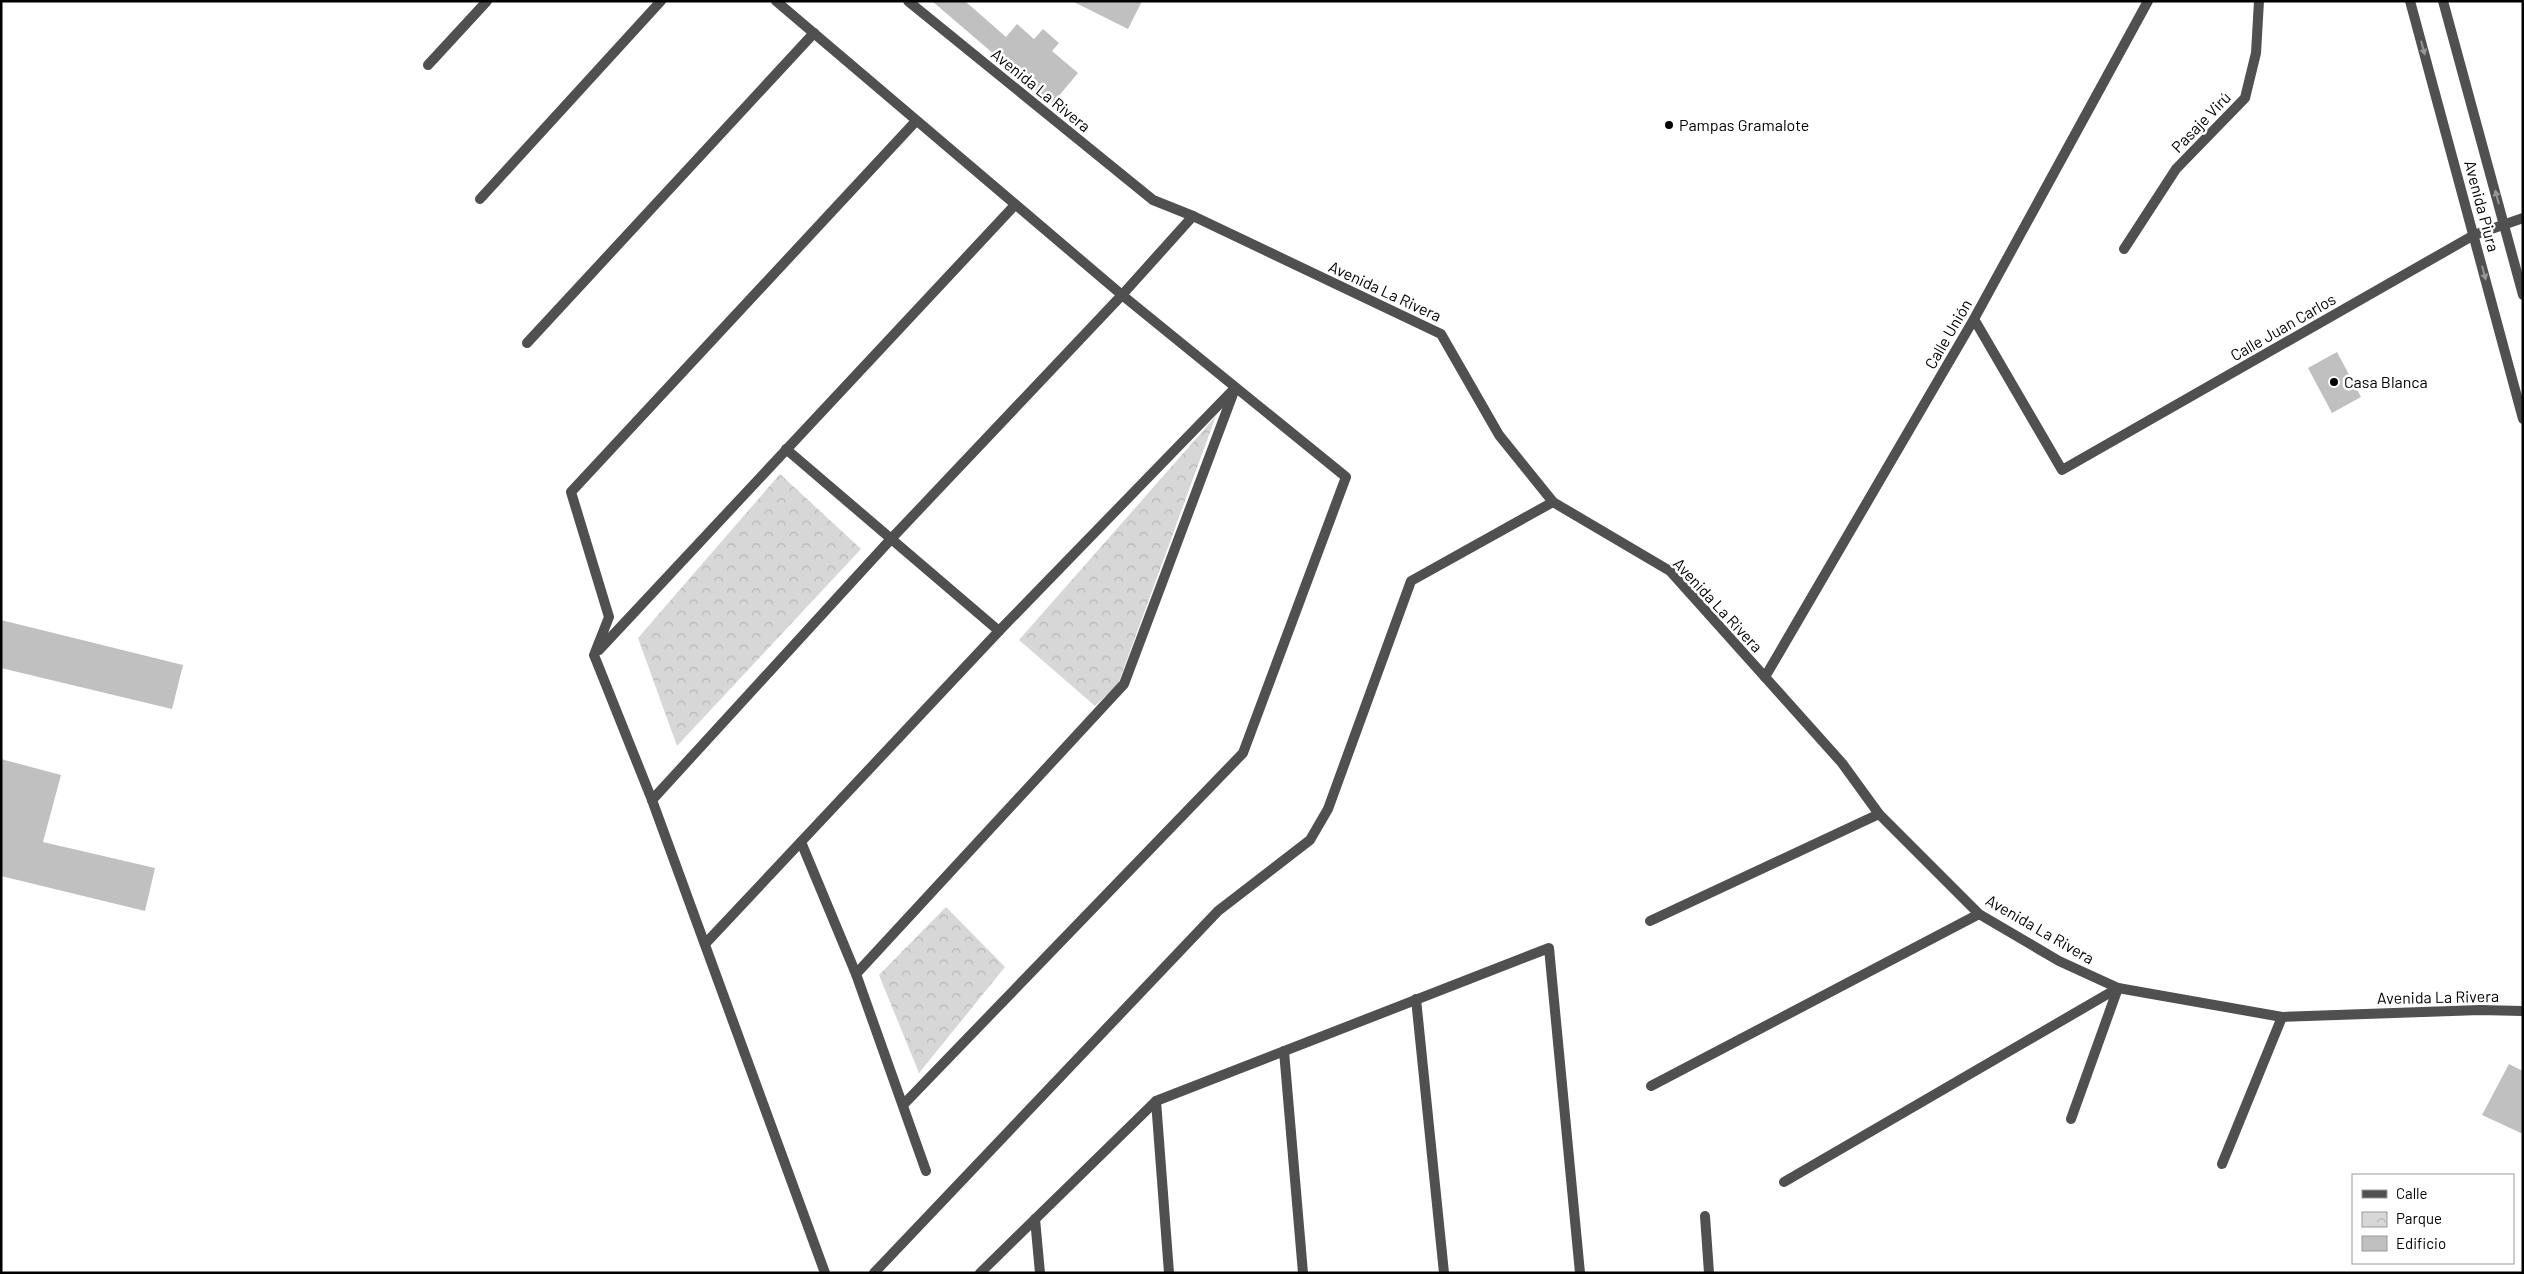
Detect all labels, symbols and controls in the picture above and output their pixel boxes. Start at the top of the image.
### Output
one-way arrow [2419,41,2427,56]
street label: Avenida La Rivera [988,44,1095,135]
street label: Pasaje Virú [2167,87,2234,156]
place label: Pampas Gramalote [1679,115,1809,134]
marker: Pampas Gramalote [1663,119,1675,131]
street label: Avenida Piura [2461,158,2504,254]
one-way arrow [2492,189,2500,204]
street label: Avenida La Rivera [1326,256,1445,325]
one-way arrow [2480,265,2488,280]
street label: Calle Juan Carlos [2227,289,2339,364]
street label: Calle Unión [1920,296,1975,372]
place label: Casa Blanca [2344,372,2428,391]
marker: Casa Blanca [2328,376,2340,388]
street label: Avenida La Rivera [1670,554,1767,656]
street label: Avenida La Rivera [1983,890,2098,967]
street label: Avenida La Rivera [2377,986,2499,1007]
legend [2352,1174,2514,1264]
text: Calle [2396,1184,2428,1202]
text: Parque [2396,1209,2442,1227]
text: Edificio [2396,1234,2446,1252]

